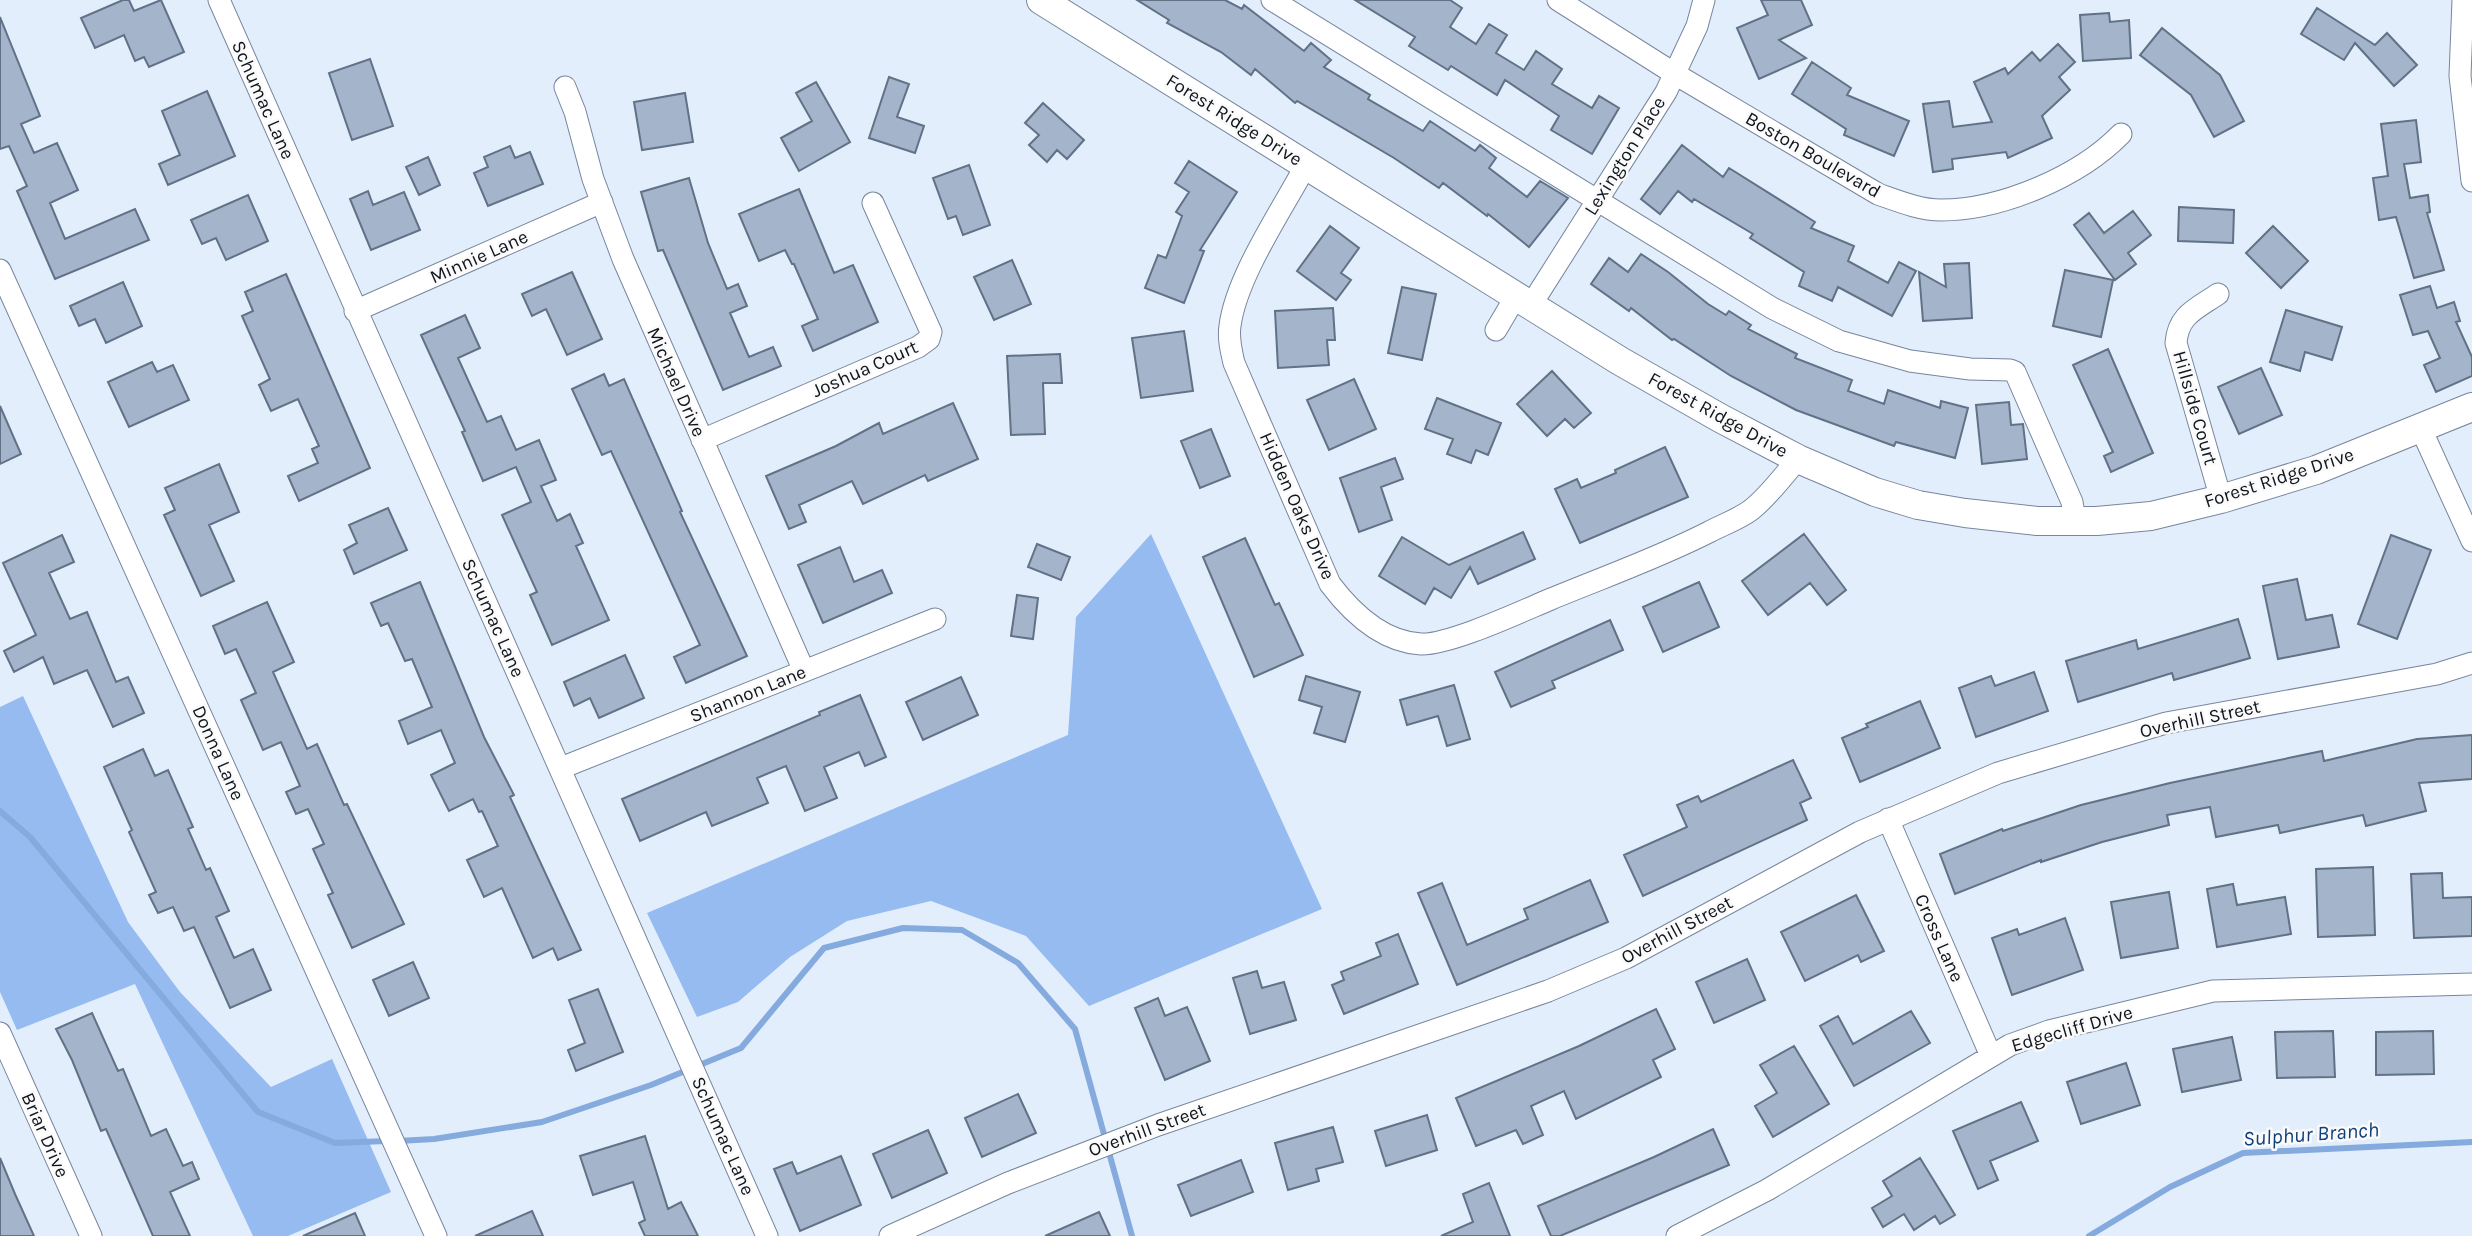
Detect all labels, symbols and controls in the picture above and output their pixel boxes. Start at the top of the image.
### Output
street label: Schumac Lane [227,37,299,163]
street label: Forest Ridge Drive [1162,69,1306,171]
street label: Lexington Place [1580,93,1670,219]
street label: Boston Boulevard [1741,107,1885,203]
street label: Minnie Lane [426,226,532,288]
street label: Michael Drive [642,324,710,440]
street label: Joshua Court [809,336,921,402]
street label: Hillside Court [2168,348,2222,468]
street label: Forest Ridge Drive [1644,368,1792,462]
street label: Hidden Oaks Drive [1255,429,1339,583]
street label: Forest Ridge Drive [2201,443,2357,513]
street label: Schumac Lane [457,555,529,681]
street label: Shannon Lane [687,661,809,727]
street label: Overhill Street [2138,695,2262,743]
street label: Donna Lane [187,702,249,804]
street label: Overhill Street [1618,891,1736,969]
street label: Cross Lane [1910,891,1968,985]
street label: Edgecliff Drive [2009,1001,2135,1057]
street label: Schumac Lane [687,1073,759,1199]
street label: Briar Drive [17,1089,73,1181]
street label: Overhill Street [1086,1099,1208,1161]
water label: Sulphur Branch [2242,1117,2380,1151]

